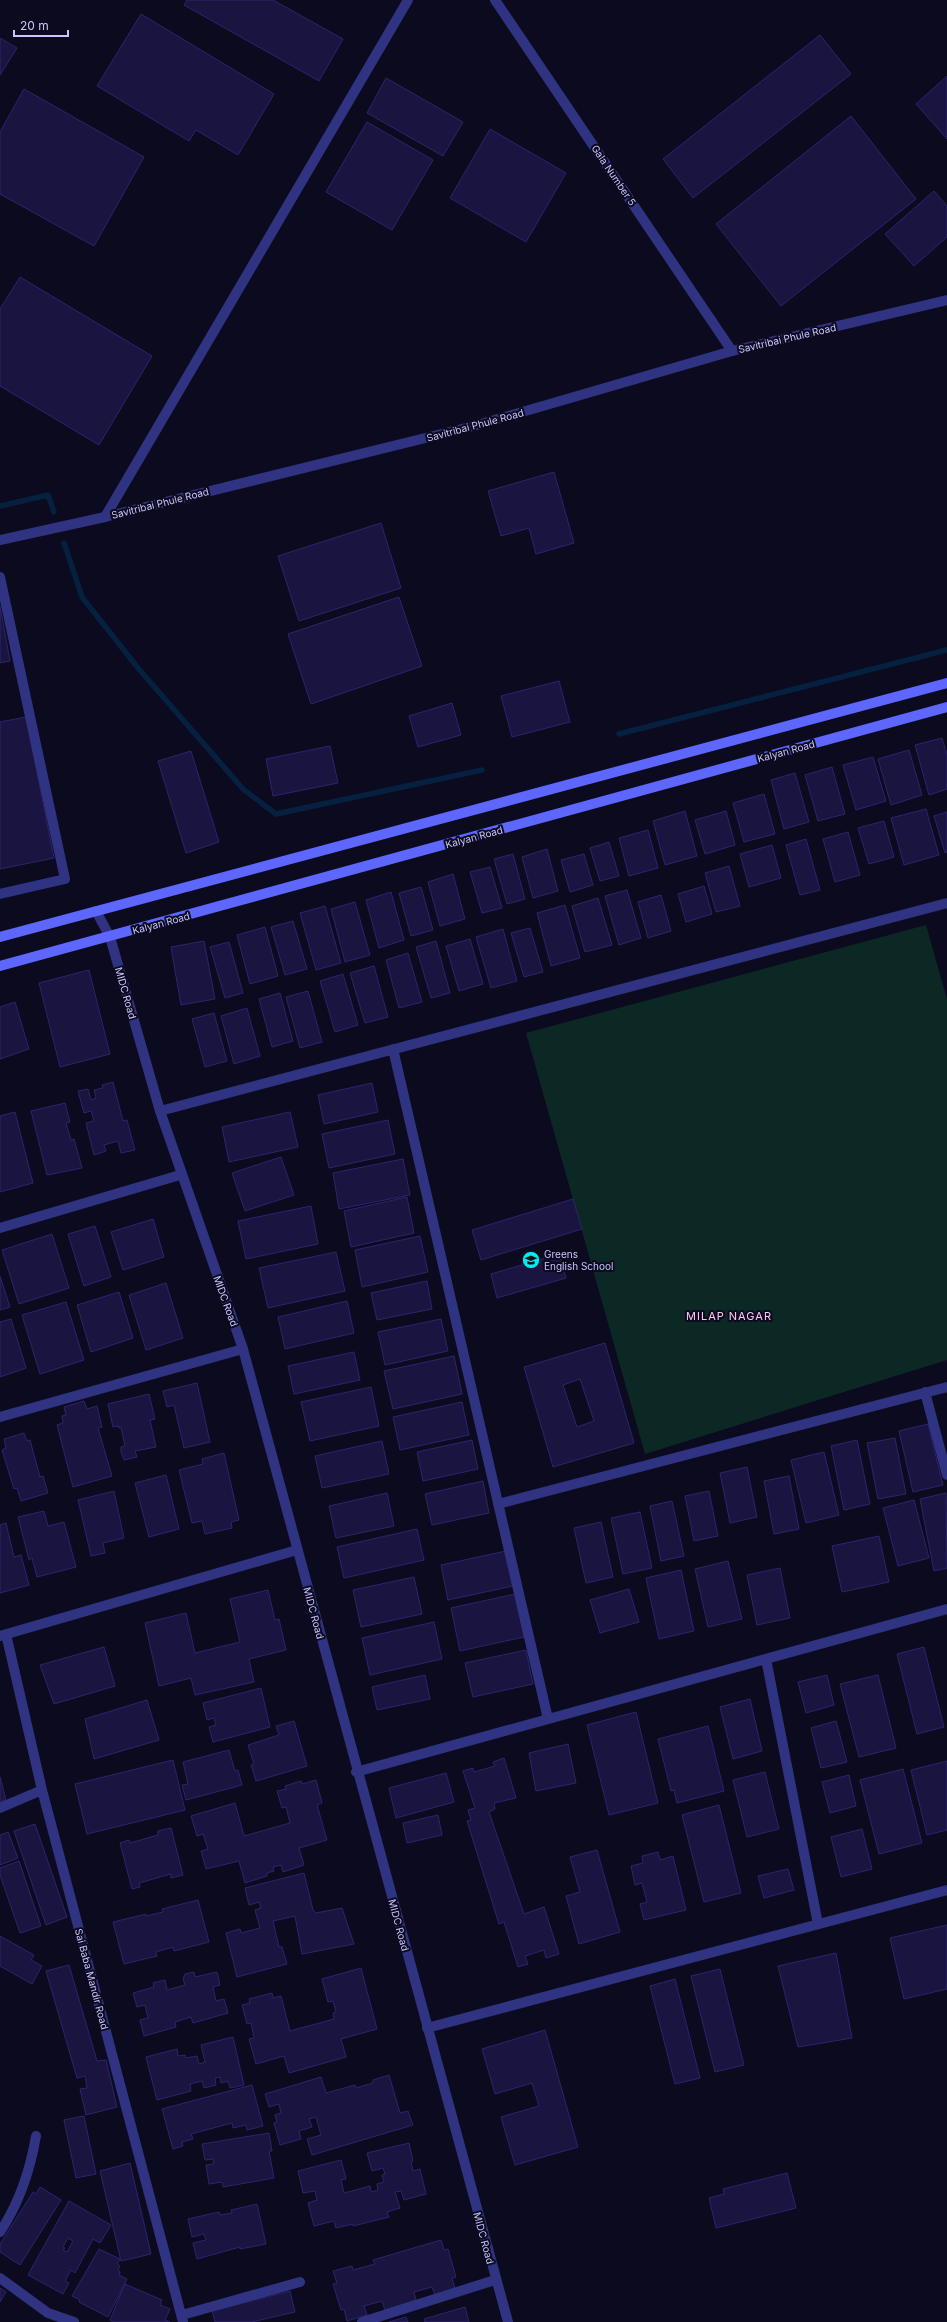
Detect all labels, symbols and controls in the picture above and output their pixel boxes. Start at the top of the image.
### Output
scale bar [14,12,68,38]
text: 20 m [20,18,49,33]
street label: Gala Number 5 [589,142,639,208]
street label: Savitribai Phule Road [737,321,837,355]
street label: Savitribai Phule Road [425,406,525,444]
street label: Savitribai Phule Road [110,485,210,521]
street label: Kalyan Road [756,738,816,764]
street label: Kalyan Road [444,824,504,850]
street label: Kalyan Road [131,910,191,936]
street label: MIDC Road [113,966,139,1020]
place label: Greens English School [544,1248,613,1272]
school or university icon: Greens English School [521,1250,541,1270]
street label: MIDC Road [211,1274,241,1328]
district label: MILAP NAGAR [686,1309,772,1323]
street label: MIDC Road [301,1586,327,1640]
street label: MIDC Road [386,1898,412,1952]
street label: Sai Baba Mandir Road [73,1927,111,2031]
street label: MIDC Road [471,2211,497,2265]

